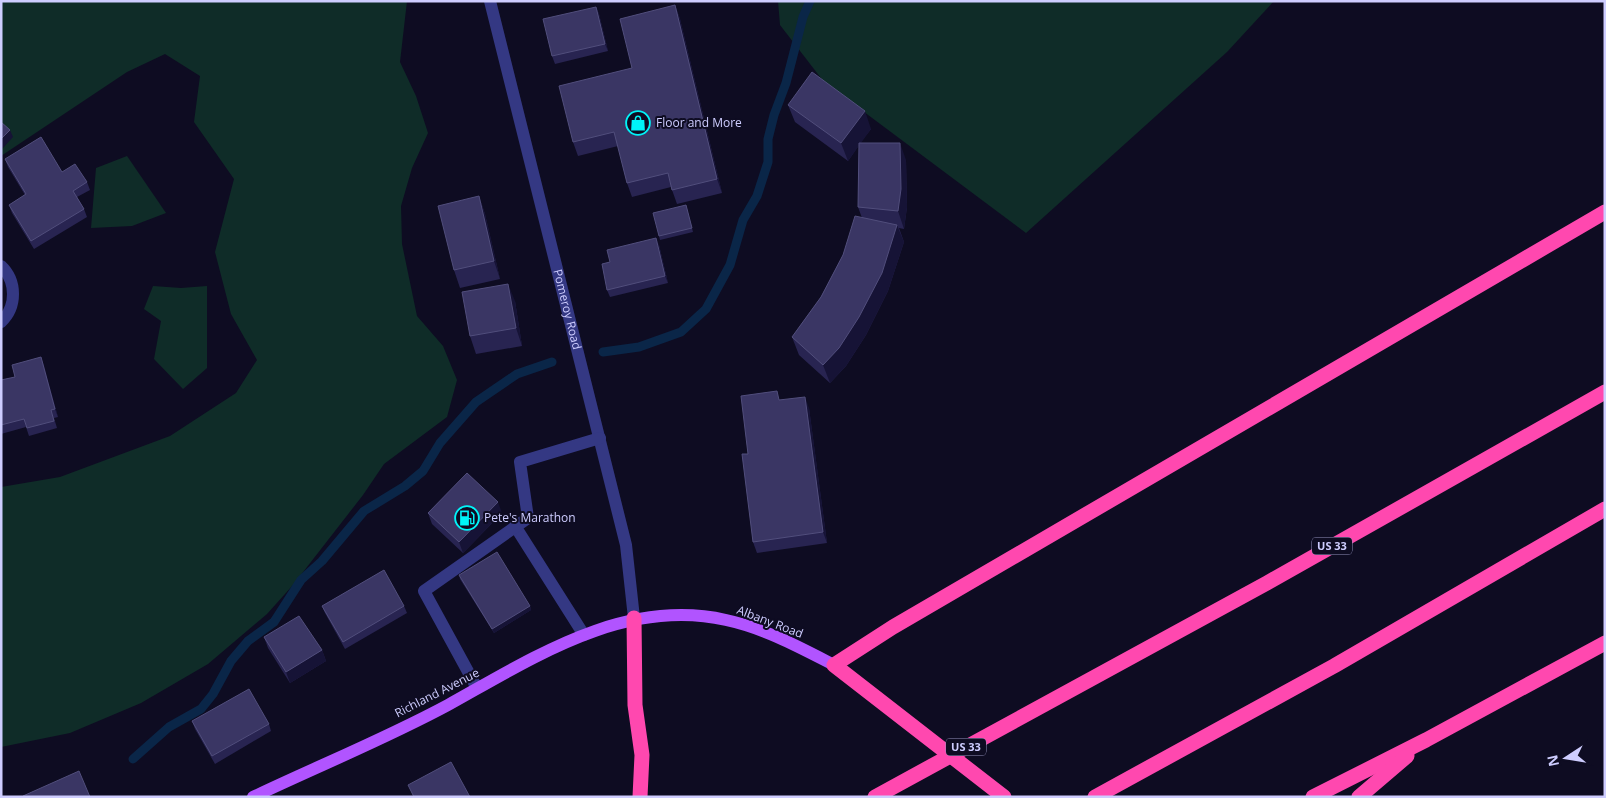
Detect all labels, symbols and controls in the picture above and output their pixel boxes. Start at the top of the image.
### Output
shop icon: Floor and More [625,110,651,136]
place label: Floor and More [656,114,742,131]
street label: Pomeroy Road [549,267,586,351]
fuel station icon: Pete's Marathon [454,505,480,531]
place label: Pete's Marathon [484,509,576,526]
road number: US 33 [1312,538,1352,554]
street label: Albany Road [735,601,806,642]
street label: Richland Avenue [392,664,482,721]
north arrow [1541,733,1591,783]
road number: US 33 [946,739,986,756]
text: N [1542,753,1563,768]

